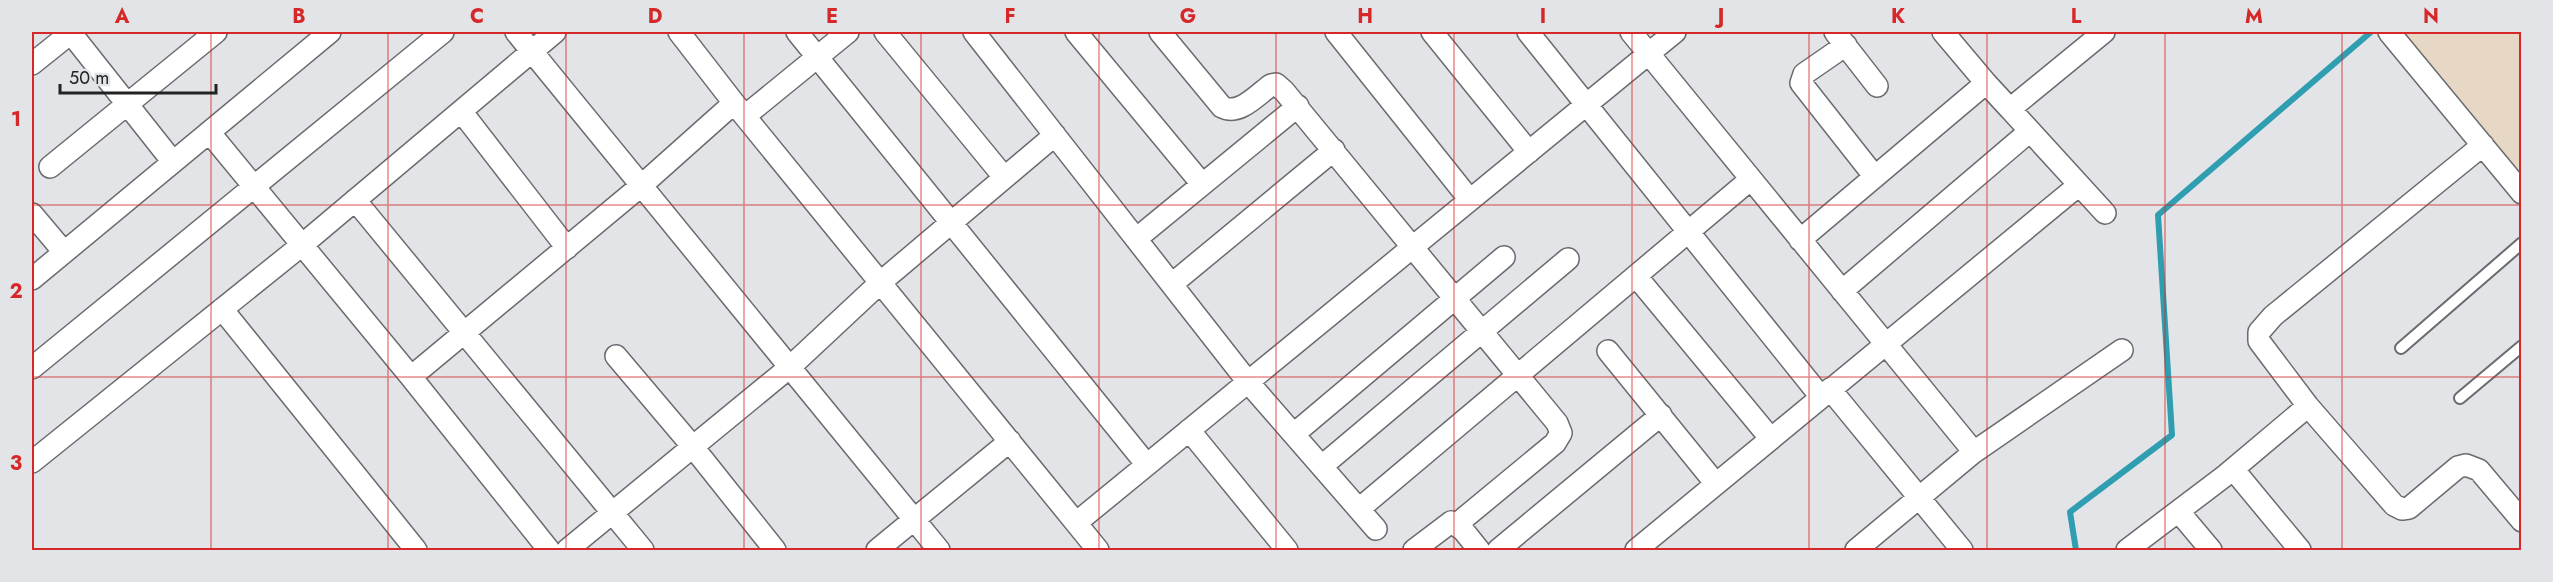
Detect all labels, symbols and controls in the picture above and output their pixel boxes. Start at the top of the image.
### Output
text: A [114,2,130,31]
text: B [292,2,306,31]
text: C [470,2,484,31]
text: D [648,2,662,31]
text: E [826,2,838,31]
text: F [1004,2,1016,31]
text: G [1180,2,1196,31]
text: H [1357,2,1373,31]
text: I [1540,2,1546,31]
text: J [1714,2,1724,31]
text: K [1891,2,1905,31]
text: L [2071,2,2082,31]
text: M [2245,2,2263,31]
text: N [2423,2,2439,31]
scale bar [60,57,216,95]
text: 50 m [69,65,109,91]
text: 1 [11,105,21,134]
text: 2 [9,277,23,306]
text: 3 [10,449,22,478]

